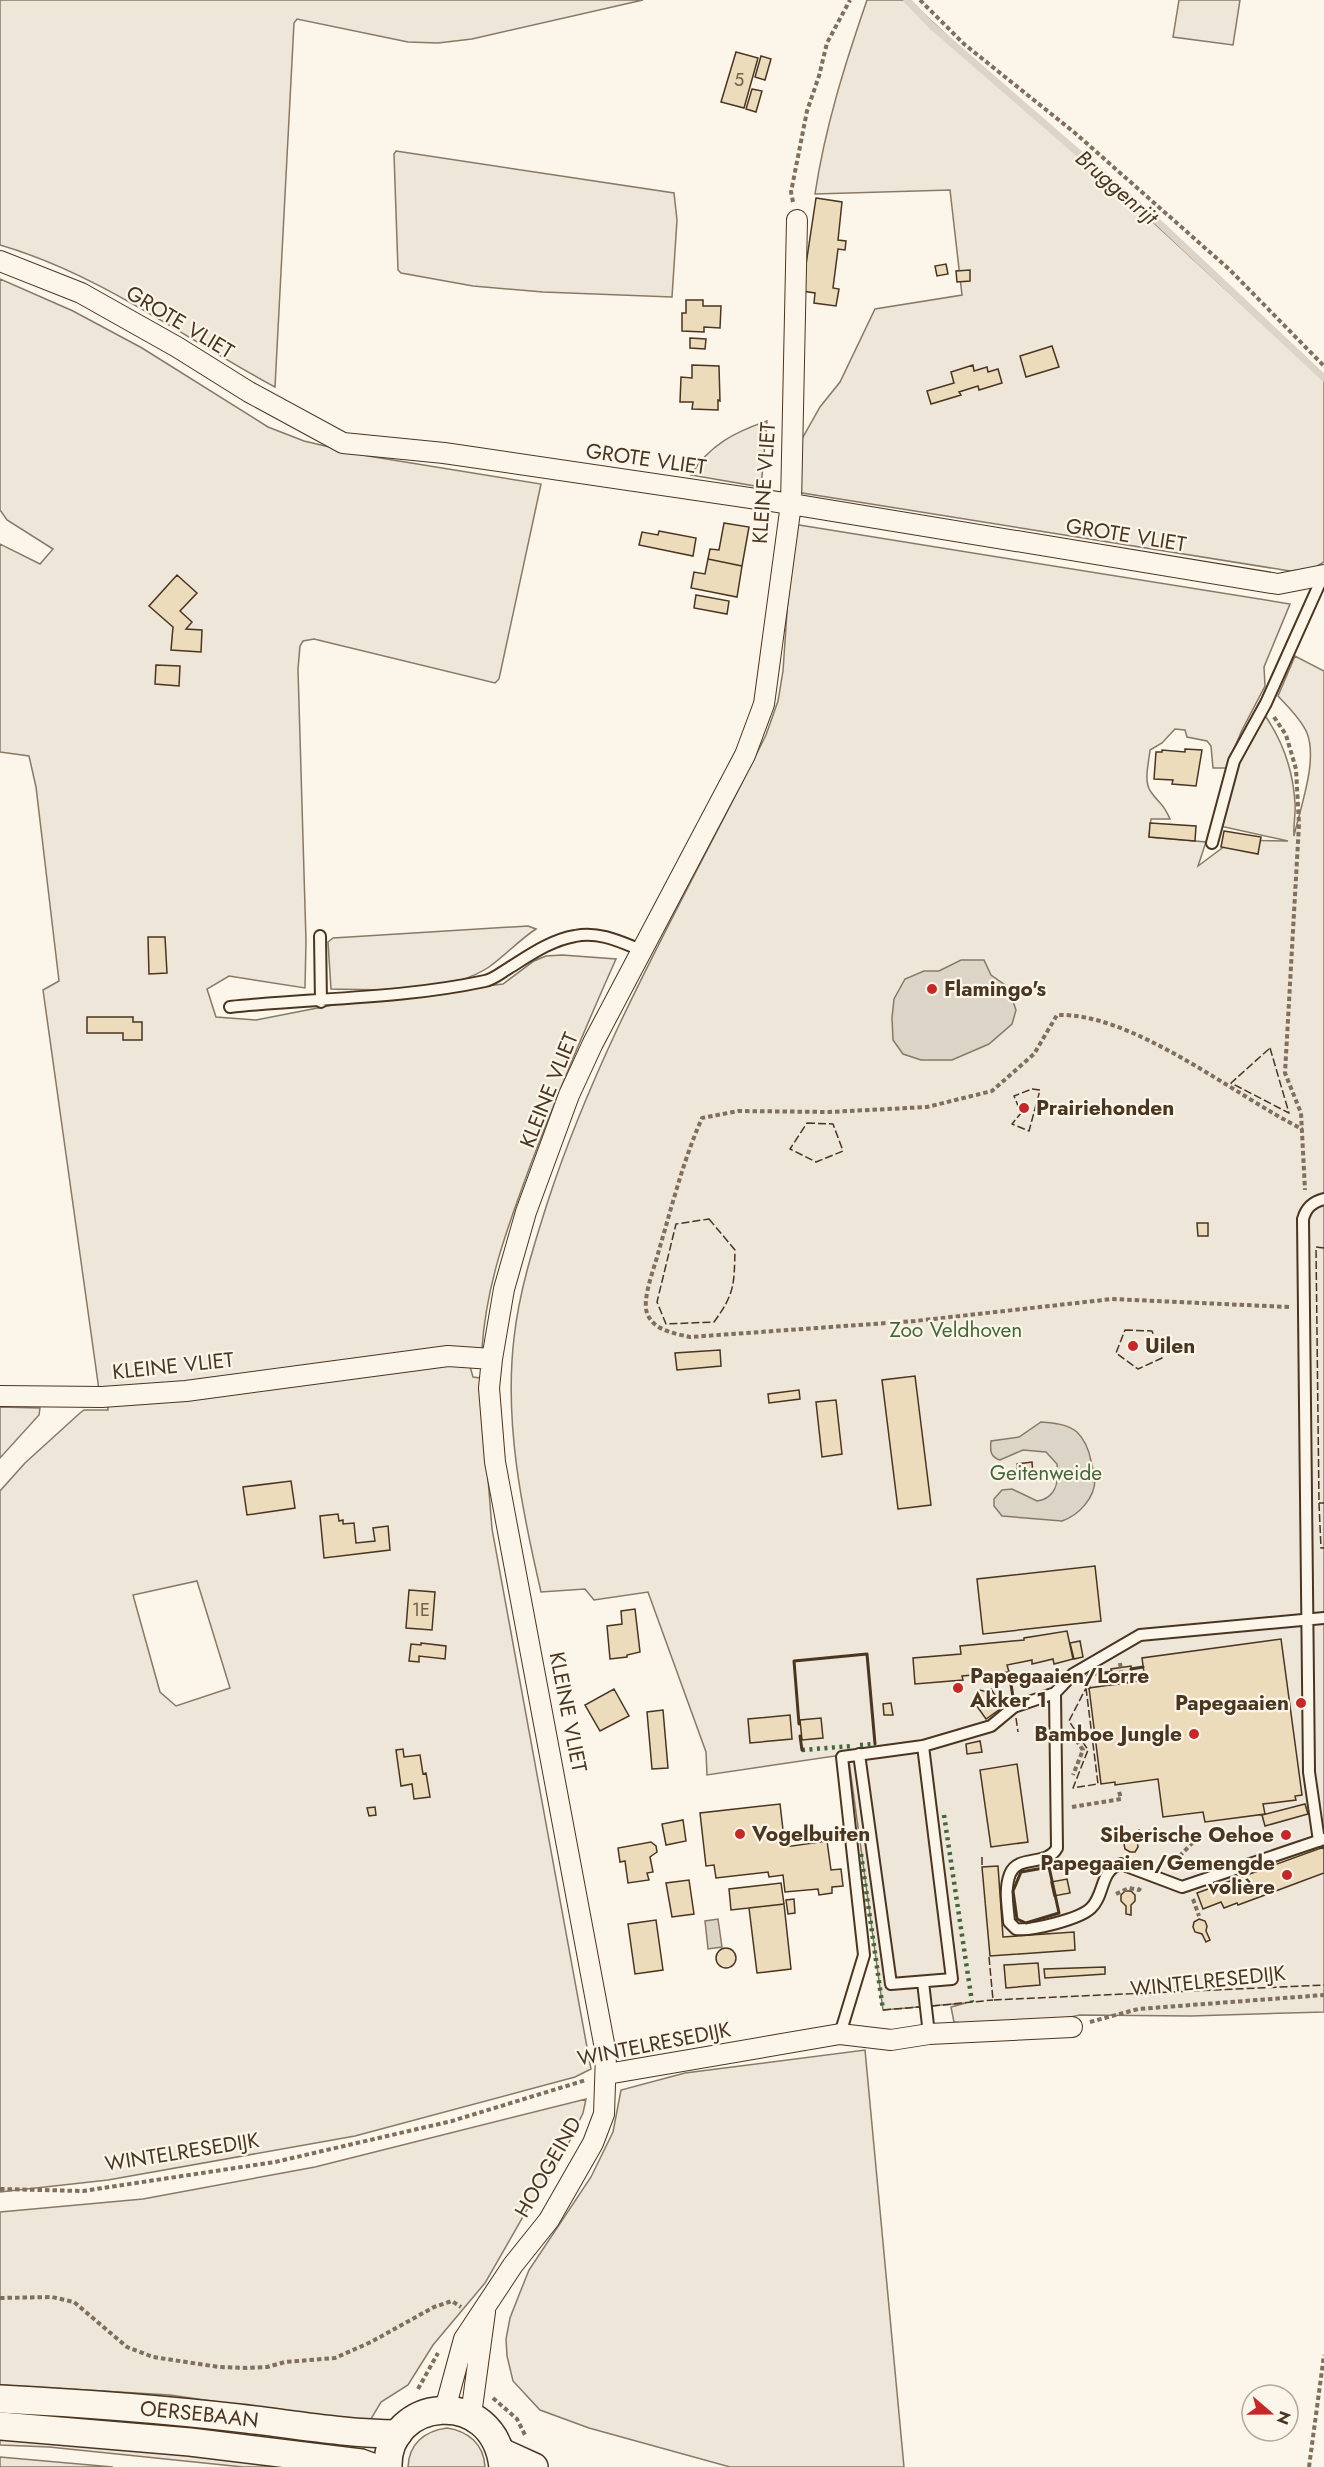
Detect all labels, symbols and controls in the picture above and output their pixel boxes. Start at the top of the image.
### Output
house number: 5 [734,67,744,93]
water label: Bruggenrijt [1069,142,1167,233]
street label: GROTE VLIET [120,278,240,366]
street label: KLEINE VLIET [745,421,783,545]
street label: GROTE VLIET [584,436,708,482]
street label: GROTE VLIET [1064,511,1189,559]
place label: Flamingo's [944,974,1047,1004]
marker: Flamingo's [925,982,939,996]
street label: KLEINE VLIET [512,1028,586,1152]
place label: Prairiehonden [1036,1093,1174,1123]
marker: Prairiehonden [1017,1101,1031,1115]
park label: Zoo Veldhoven [890,1315,1022,1345]
place label: Uilen [1145,1331,1195,1361]
marker: Uilen [1126,1339,1140,1353]
street label: KLEINE VLIET [111,1345,235,1387]
park label: Geitenweide [990,1458,1102,1488]
house number: 1E [412,1597,430,1623]
street label: KLEINE VLIET [542,1649,594,1775]
place label: Papegaaien/Lorre Akker 1 [969,1661,1149,1715]
marker: Papegaaien/Lorre Akker 1 [951,1681,965,1695]
place label: Papegaaien [1175,1688,1289,1718]
marker: Papegaaien [1294,1696,1308,1710]
place label: Bamboe Jungle [1034,1719,1182,1749]
marker: Bamboe Jungle [1187,1727,1201,1741]
place label: Vogelbuiten [751,1819,870,1849]
place label: Siberische Oehoe [1100,1820,1274,1850]
marker: Vogelbuiten [733,1827,747,1841]
marker: Siberische Oehoe [1279,1828,1293,1842]
place label: Papegaaien/Gemengde volière [1040,1848,1275,1902]
marker: Papegaaien/Gemengde volière [1280,1868,1294,1882]
street label: WINTELRESEDIJK [1129,1958,1287,2004]
street label: WINTELRESEDIJK [575,2014,733,2074]
street label: HOOGEIND [507,2111,589,2223]
street label: WINTELRESEDIJK [103,2125,261,2179]
north arrow [1240,2383,1300,2443]
street label: OERSEBAAN [139,2393,260,2435]
text: N [1271,2408,1297,2428]

